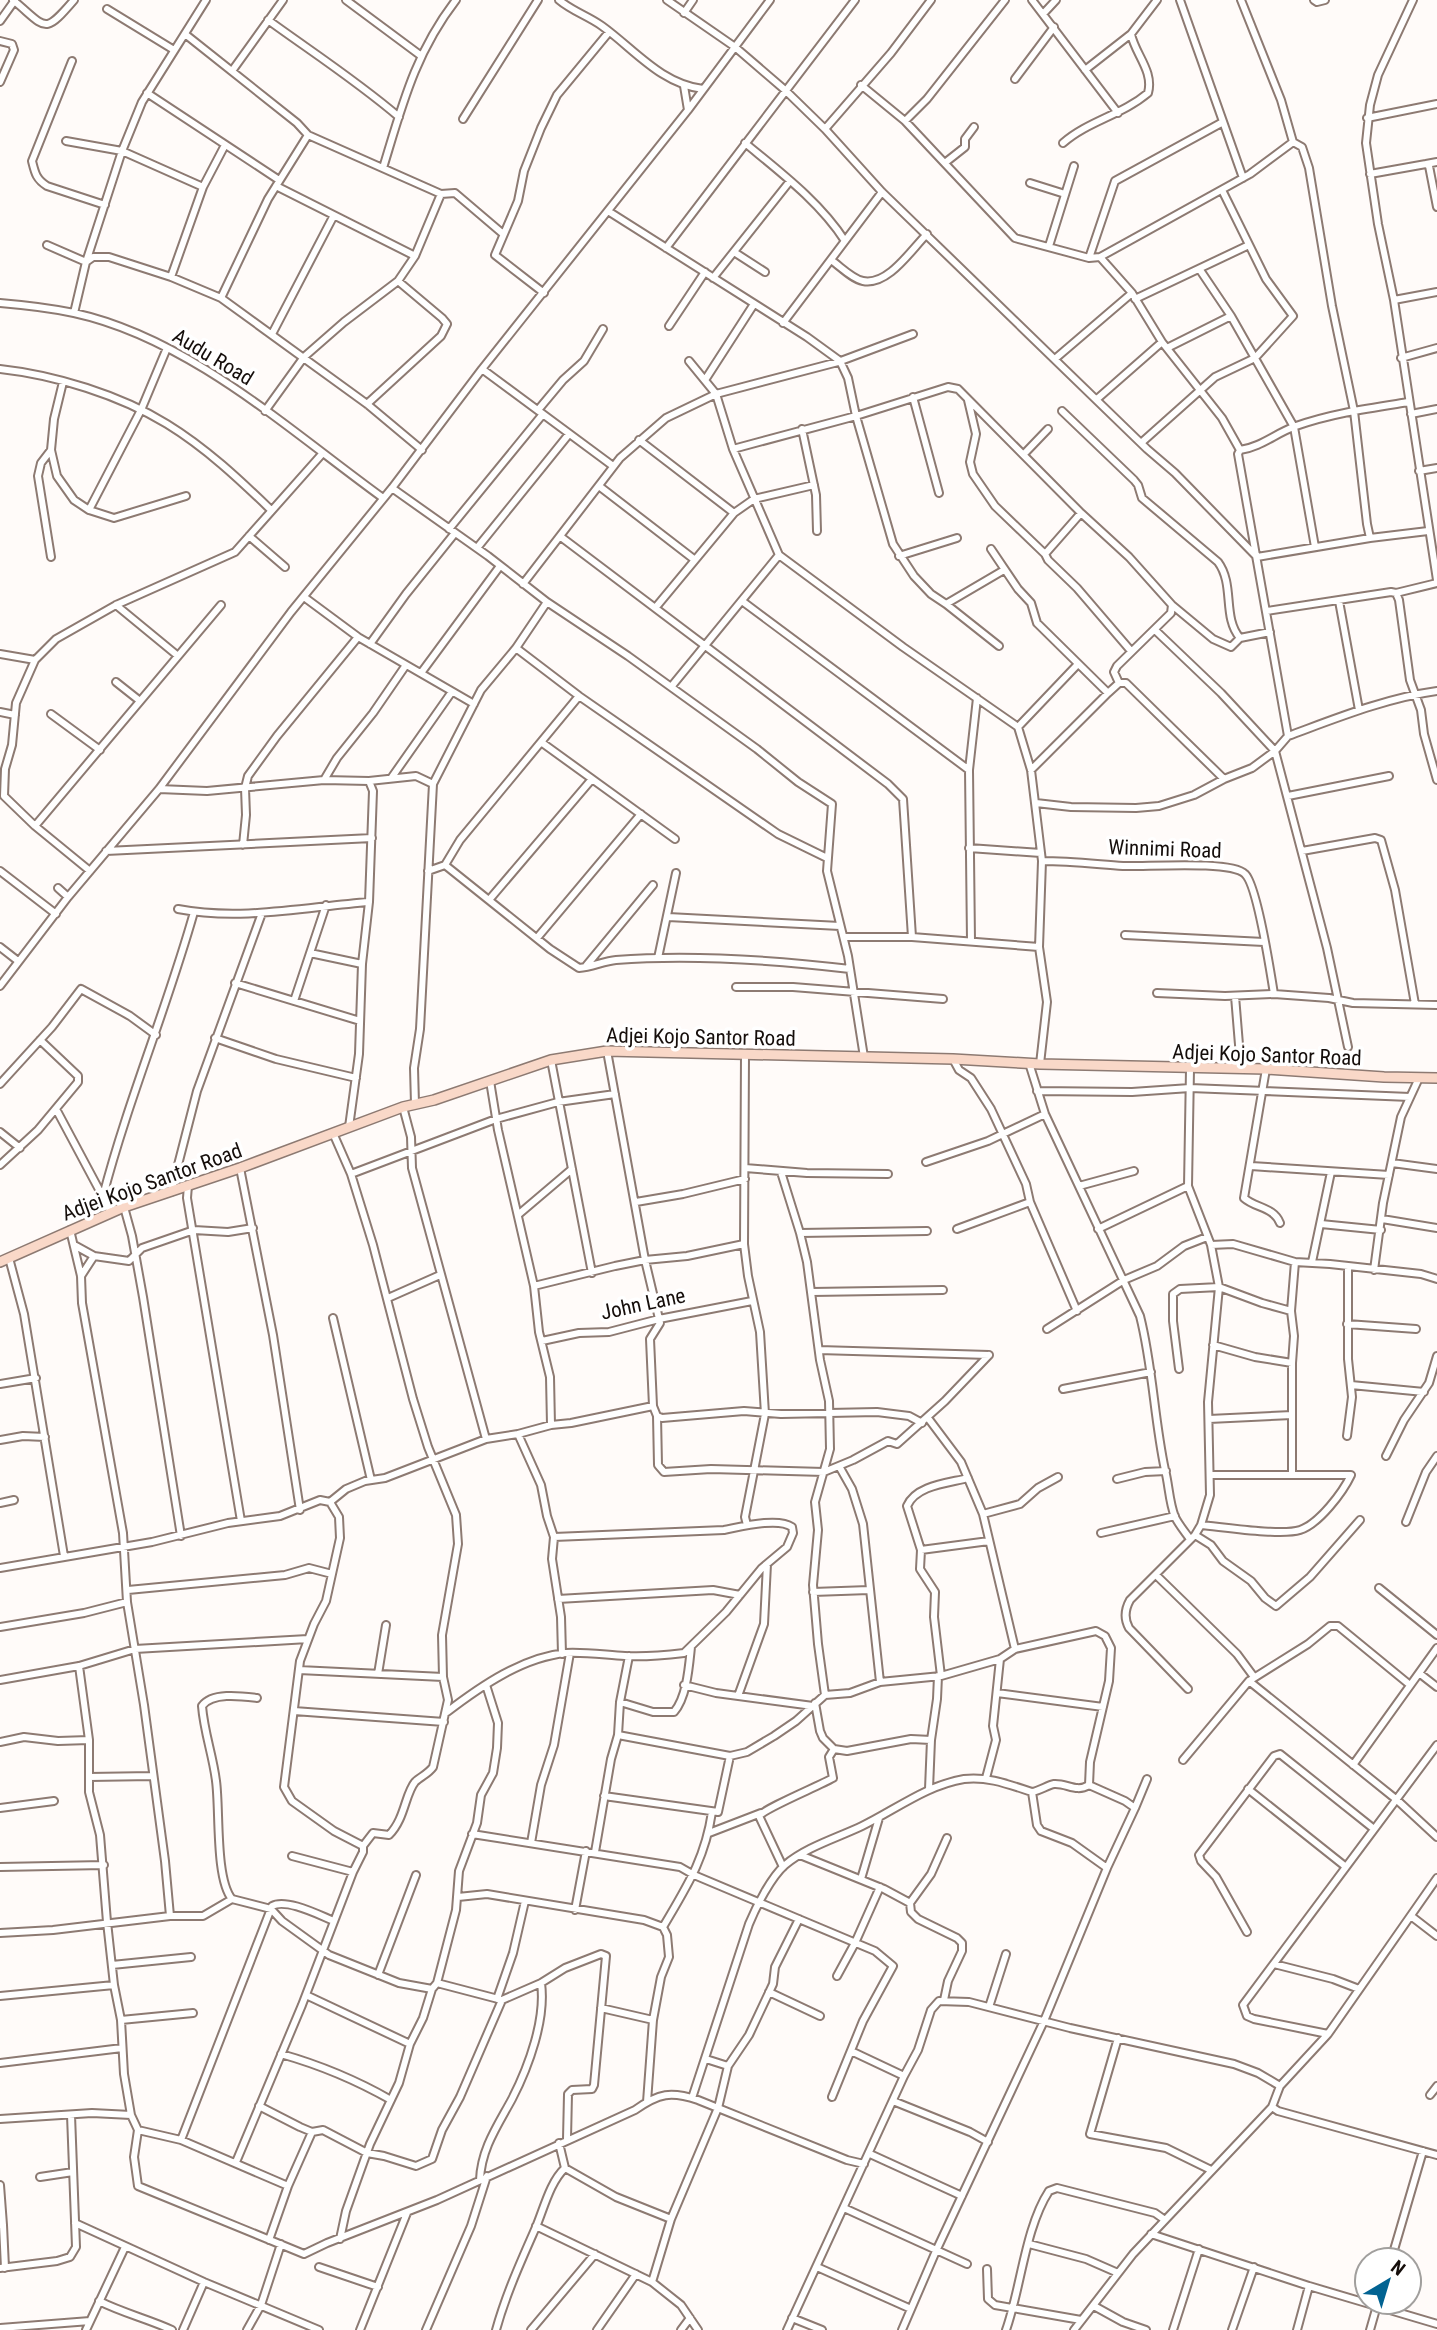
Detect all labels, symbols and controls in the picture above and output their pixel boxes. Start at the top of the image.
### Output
street label: Audu Road [168,324,258,390]
street label: Winnimi Road [1108,835,1222,863]
street label: Adjei Kojo Santor Road [606,1023,796,1051]
street label: Adjei Kojo Santor Road [1172,1040,1362,1070]
street label: Adjei Kojo Santor Road [59,1138,245,1226]
street label: John Lane [598,1283,688,1325]
north arrow [1353,2246,1423,2316]
text: N [1386,2255,1410,2281]

